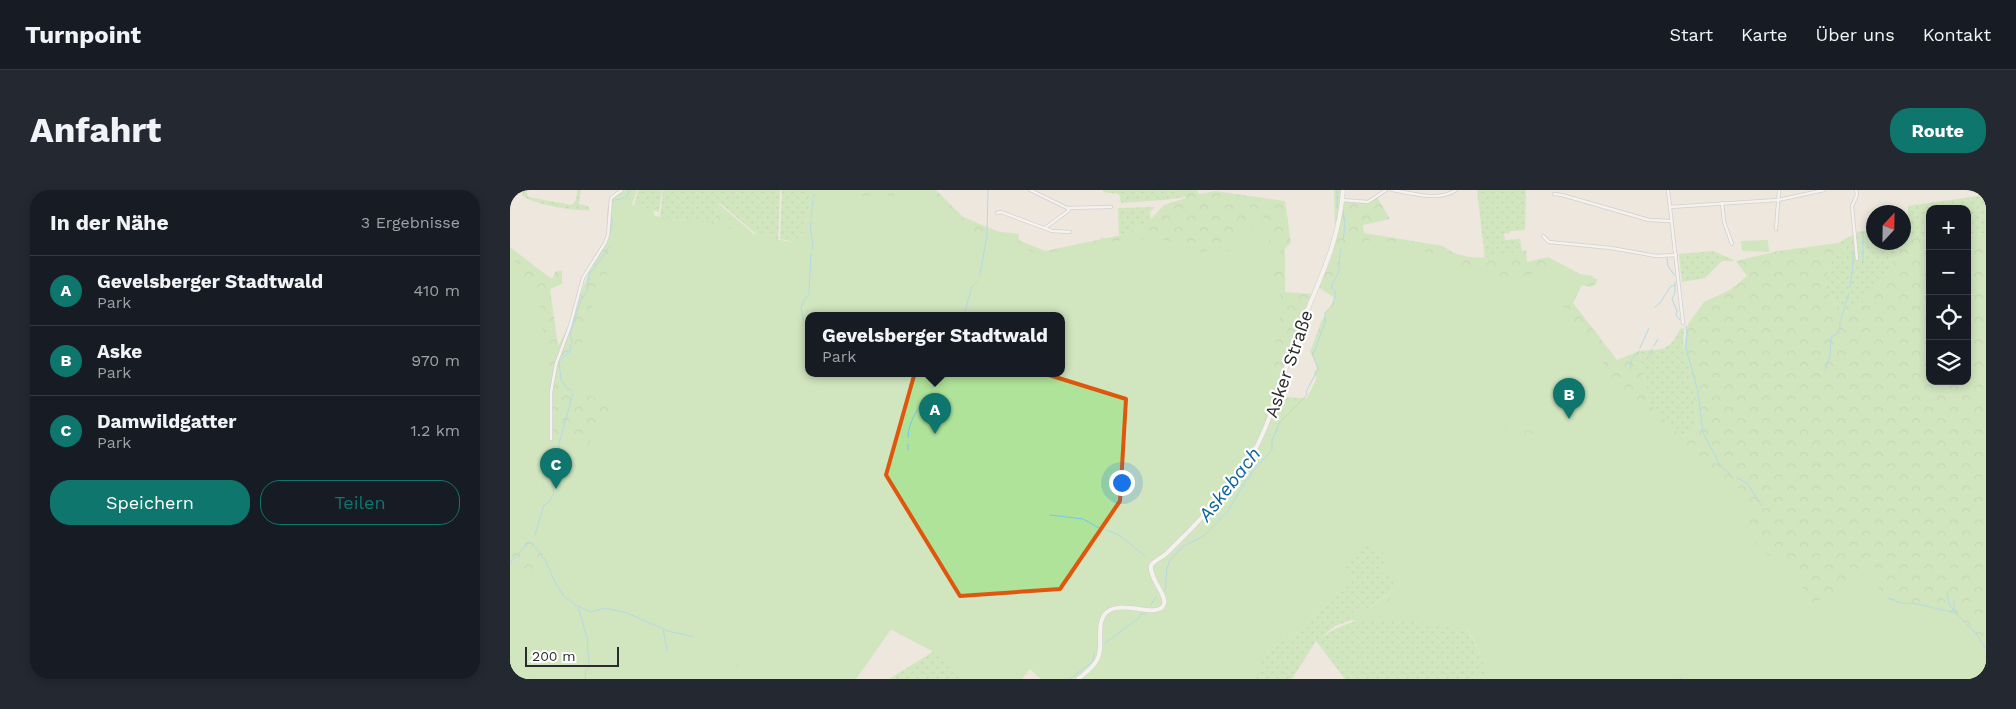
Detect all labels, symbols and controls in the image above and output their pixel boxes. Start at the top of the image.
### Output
text: Turnpoint [25,21,141,49]
text: Start [1669,24,1713,45]
text: Karte [1741,24,1788,45]
text: Über uns [1816,24,1895,45]
text: Kontakt [1923,24,1991,45]
button: Route [1890,108,1986,153]
text: Anfahrt [30,109,161,151]
north arrow [1866,205,1911,250]
map controls [1926,205,1971,385]
button: + [1926,205,1971,250]
text: In der Nähe [50,210,169,235]
text: 3 Ergebnisse [361,213,460,232]
button: − [1926,250,1971,295]
text: Gevelsberger Stadtwald [97,270,323,293]
text: A [61,281,71,300]
text: 410 m [414,281,460,300]
text: Park [97,293,131,312]
button: locate [1926,295,1971,340]
street label: Asker Straße [1260,307,1317,420]
popup [805,312,1065,377]
text: Gevelsberger Stadtwald [822,324,1048,347]
text: Aske [97,340,142,363]
button: layers [1926,340,1971,385]
text: Park [822,347,856,366]
text: B [61,351,71,370]
text: 970 m [411,351,460,370]
text: Park [97,363,131,382]
pin: B [1553,378,1585,419]
pin: A [919,393,951,434]
text: Damwildgatter [97,410,236,433]
text: C [61,421,71,440]
text: 1.2 km [410,421,460,440]
text: Park [97,433,131,452]
water label: Askebach [1193,443,1265,527]
pin: C [540,448,572,489]
your location [1109,470,1135,496]
button: Speichern [50,480,250,525]
button: Teilen [260,480,460,525]
scale bar [525,644,619,667]
text: 200 m [532,648,576,664]

